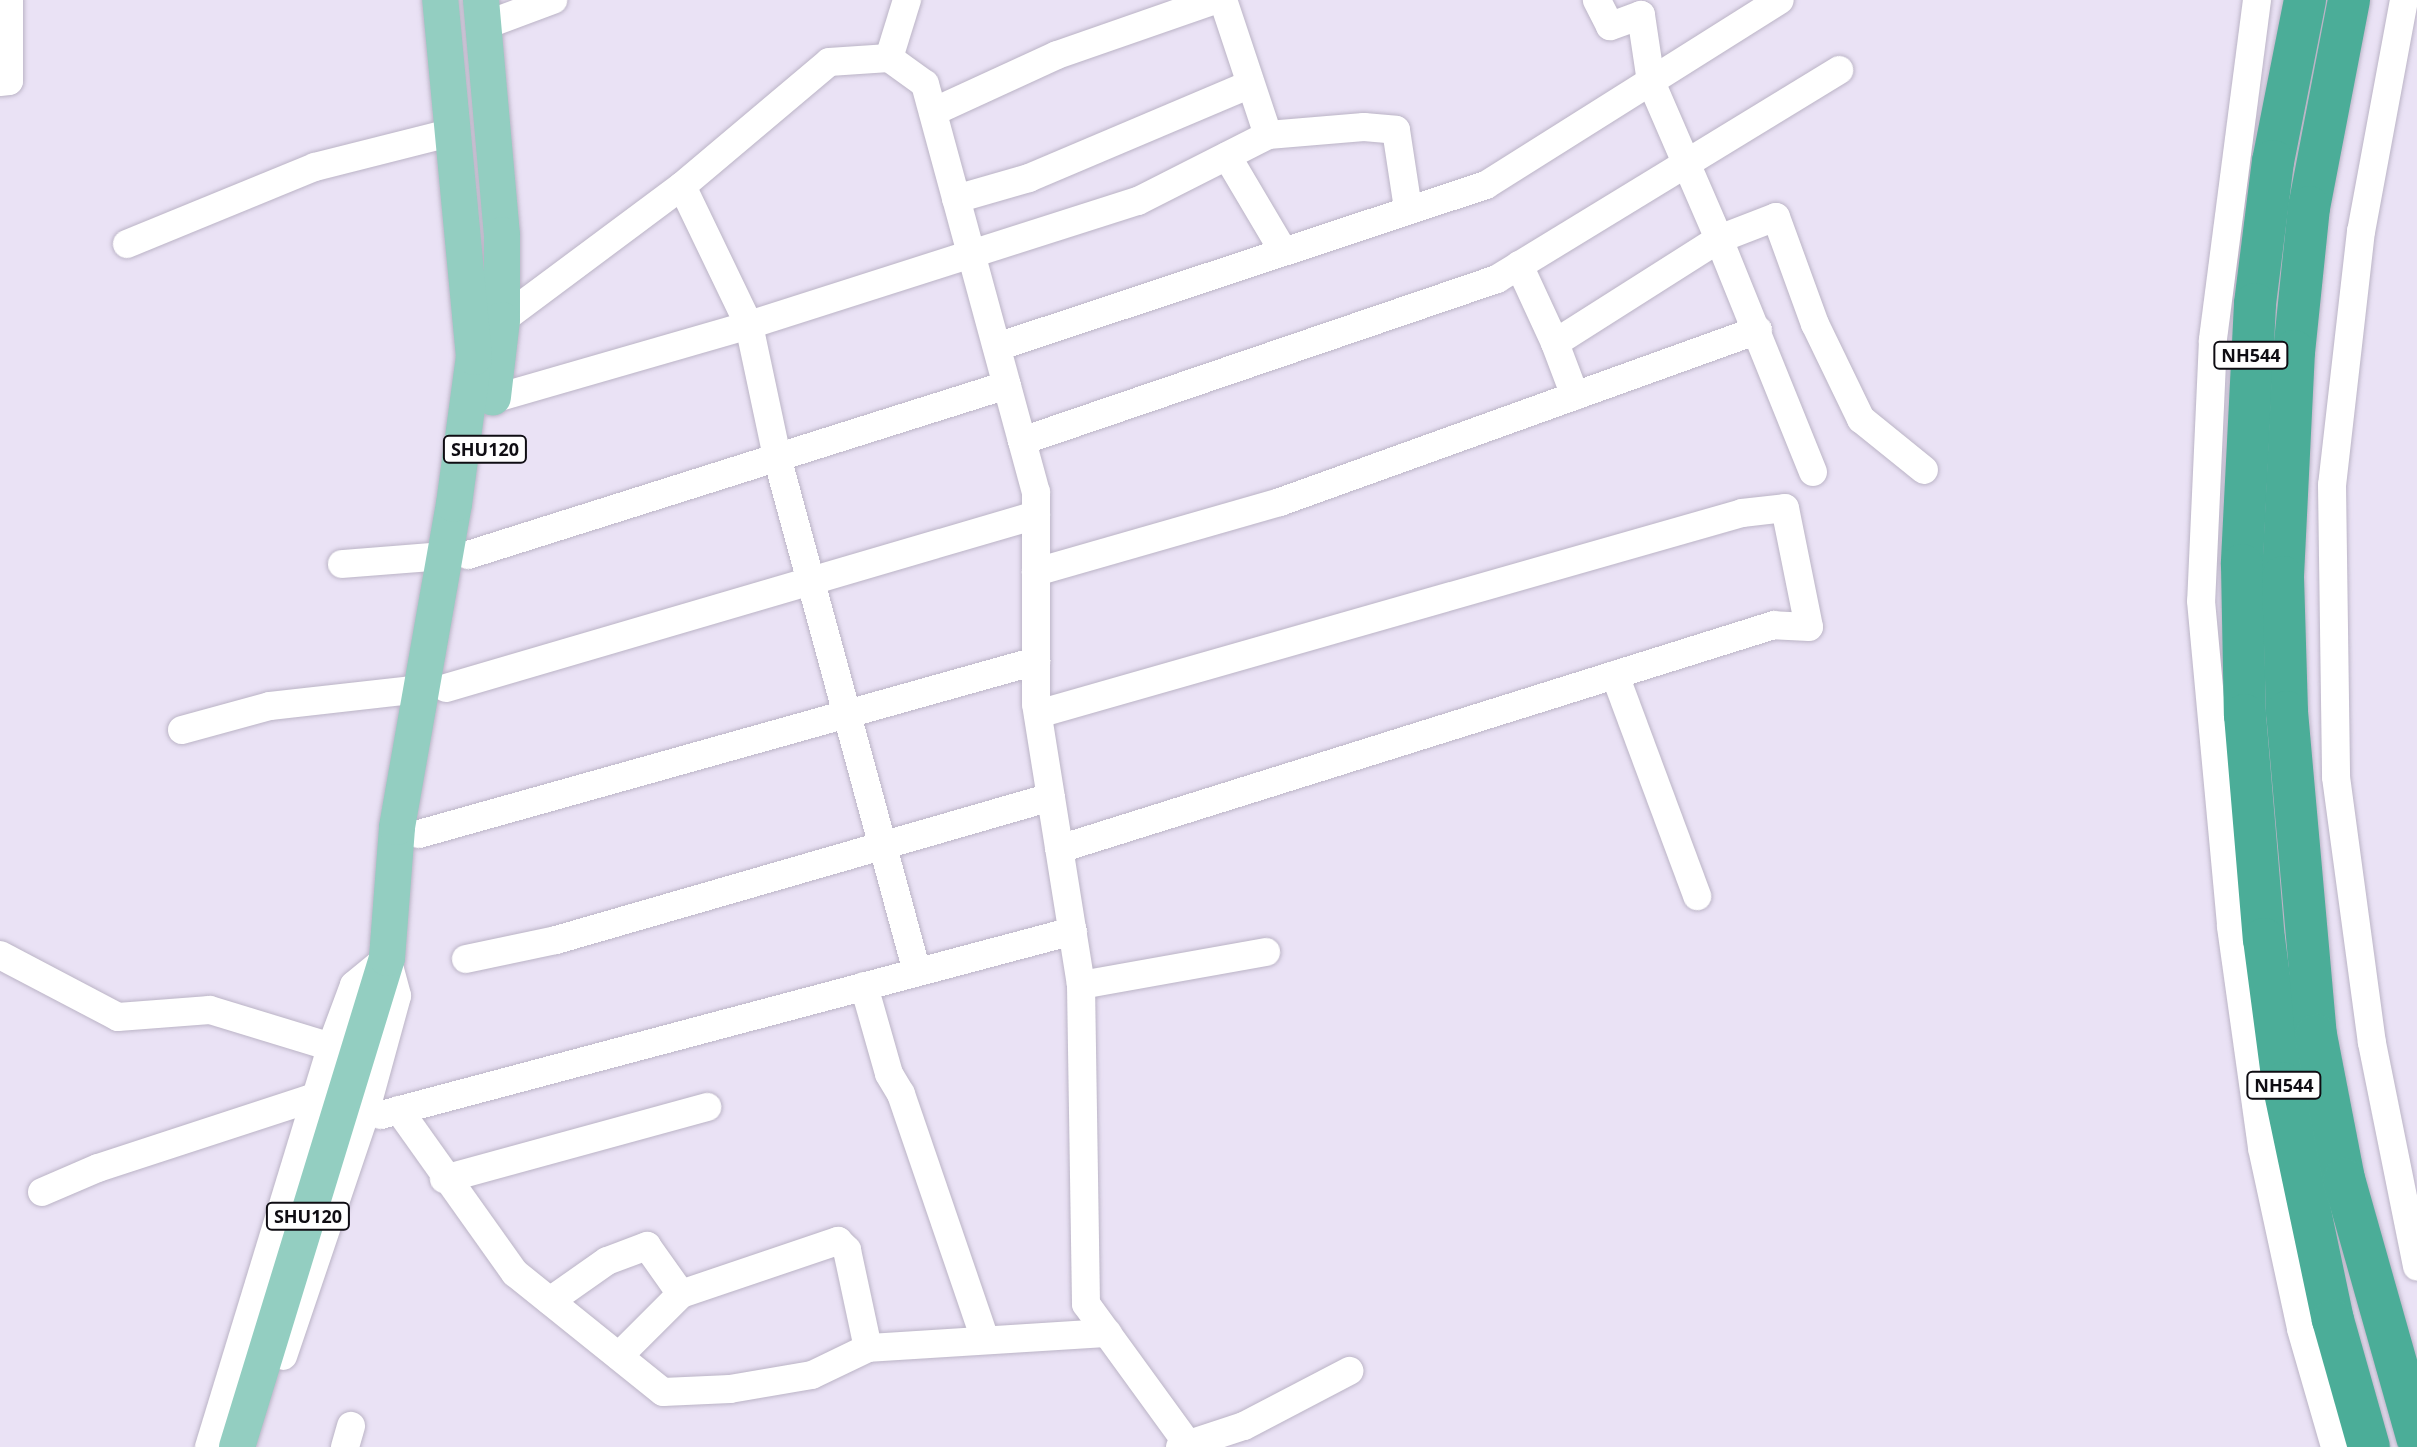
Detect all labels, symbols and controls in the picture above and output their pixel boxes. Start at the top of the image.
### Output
road number: NH544 [2213,341,2289,369]
road number: SHU120 [441,435,529,463]
road number: NH544 [2246,1071,2322,1099]
road number: SHU120 [264,1202,352,1230]

